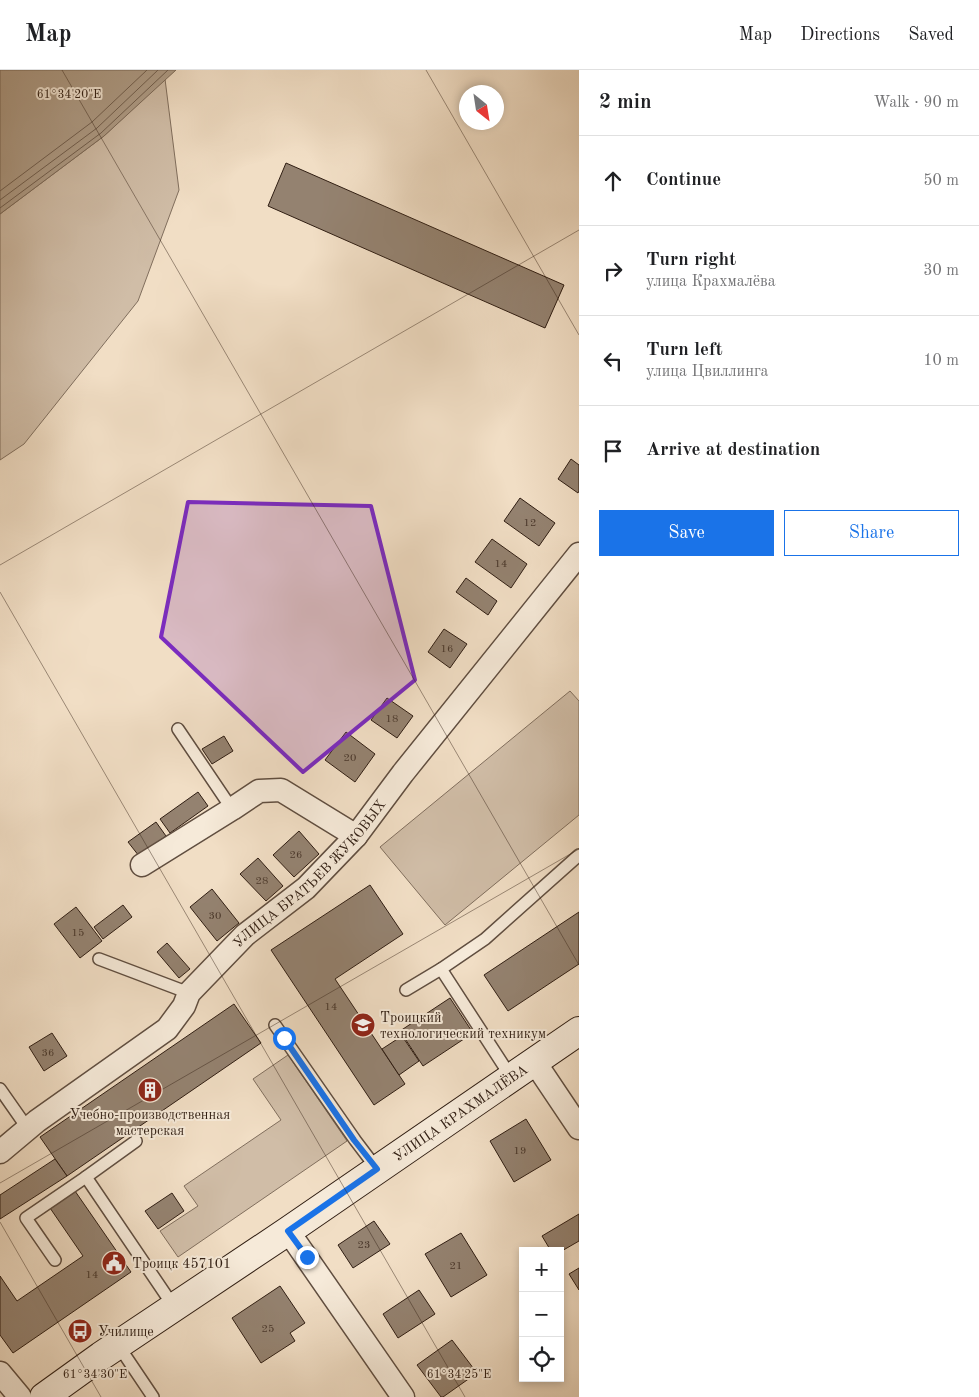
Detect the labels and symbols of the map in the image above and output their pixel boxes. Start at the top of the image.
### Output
north arrow [459,85,504,130]
text: 61°34'20"E [37,89,101,101]
house number: 12 [524,518,536,529]
house number: 14 [495,559,507,570]
house number: 16 [441,644,453,655]
house number: 18 [386,714,398,725]
house number: 20 [344,753,356,764]
street label: УЛИЦА БРАТЬЕВ ЖУКОВЫХ [231,797,389,951]
house number: 26 [290,850,302,861]
house number: 28 [256,876,268,887]
house number: 30 [209,911,221,922]
house number: 15 [72,928,84,939]
house number: 14 [325,1002,337,1013]
place label: Троицкий технологический техникум [380,1011,546,1041]
school or university icon: Троицкий технологический техникум [350,1012,376,1038]
route start [273,1027,296,1050]
house number: 36 [42,1048,54,1059]
street label: УЛИЦА КРАХМАЛЁВА [391,1062,531,1164]
building icon: Учебно-производственная мастерская [137,1077,163,1103]
place label: Учебно-производственная мастерская [70,1108,230,1138]
house number: 19 [514,1146,526,1157]
house number: 23 [358,1240,370,1251]
route end [296,1246,319,1269]
public building icon: Троицк 457101 [101,1250,127,1276]
place label: Троицк 457101 [132,1257,231,1271]
house number: 21 [450,1261,462,1272]
house number: 14 [86,1270,98,1281]
bus stop icon: Училище [67,1318,93,1344]
house number: 25 [262,1324,274,1335]
place label: Училище [98,1325,154,1339]
text: 61°34'25"E [427,1368,491,1381]
text: 61°34'30"E [63,1369,127,1381]

